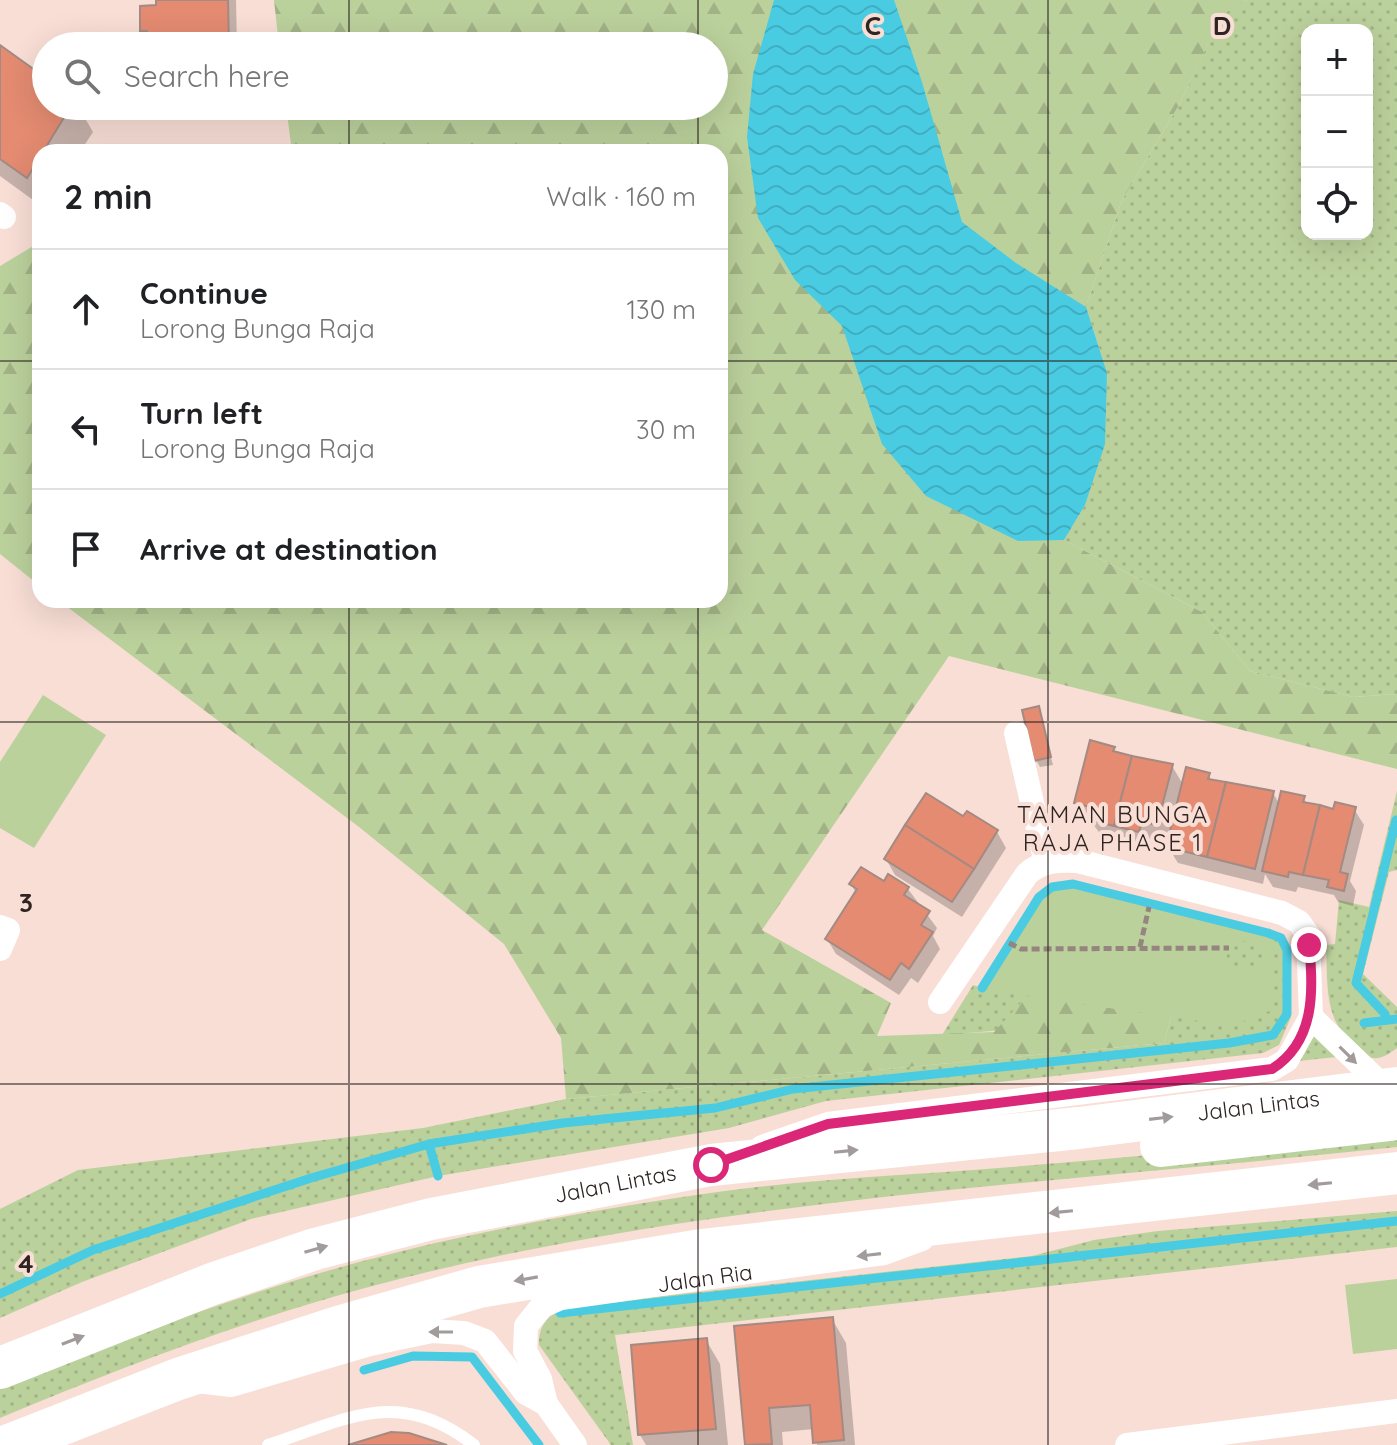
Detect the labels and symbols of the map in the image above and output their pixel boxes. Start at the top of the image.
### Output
text: C [865,9,881,42]
text: D [1213,9,1231,42]
district label: TAMAN BUNGA RAJA PHASE 1 [1017,799,1209,857]
text: 3 [19,886,33,919]
route end [1291,927,1327,963]
one-way arrow [1338,1045,1357,1064]
street label: Jalan Lintas [1195,1084,1321,1127]
one-way arrow [1149,1111,1174,1124]
one-way arrow [834,1144,859,1157]
route start [693,1147,729,1183]
street label: Jalan Lintas [552,1158,678,1209]
one-way arrow [1307,1178,1332,1191]
one-way arrow [1048,1205,1073,1218]
one-way arrow [305,1242,329,1255]
text: 4 [18,1247,34,1280]
one-way arrow [856,1248,881,1261]
street label: Jalan Ria [655,1258,754,1298]
one-way arrow [513,1273,538,1285]
one-way arrow [428,1326,453,1338]
one-way arrow [61,1333,85,1346]

